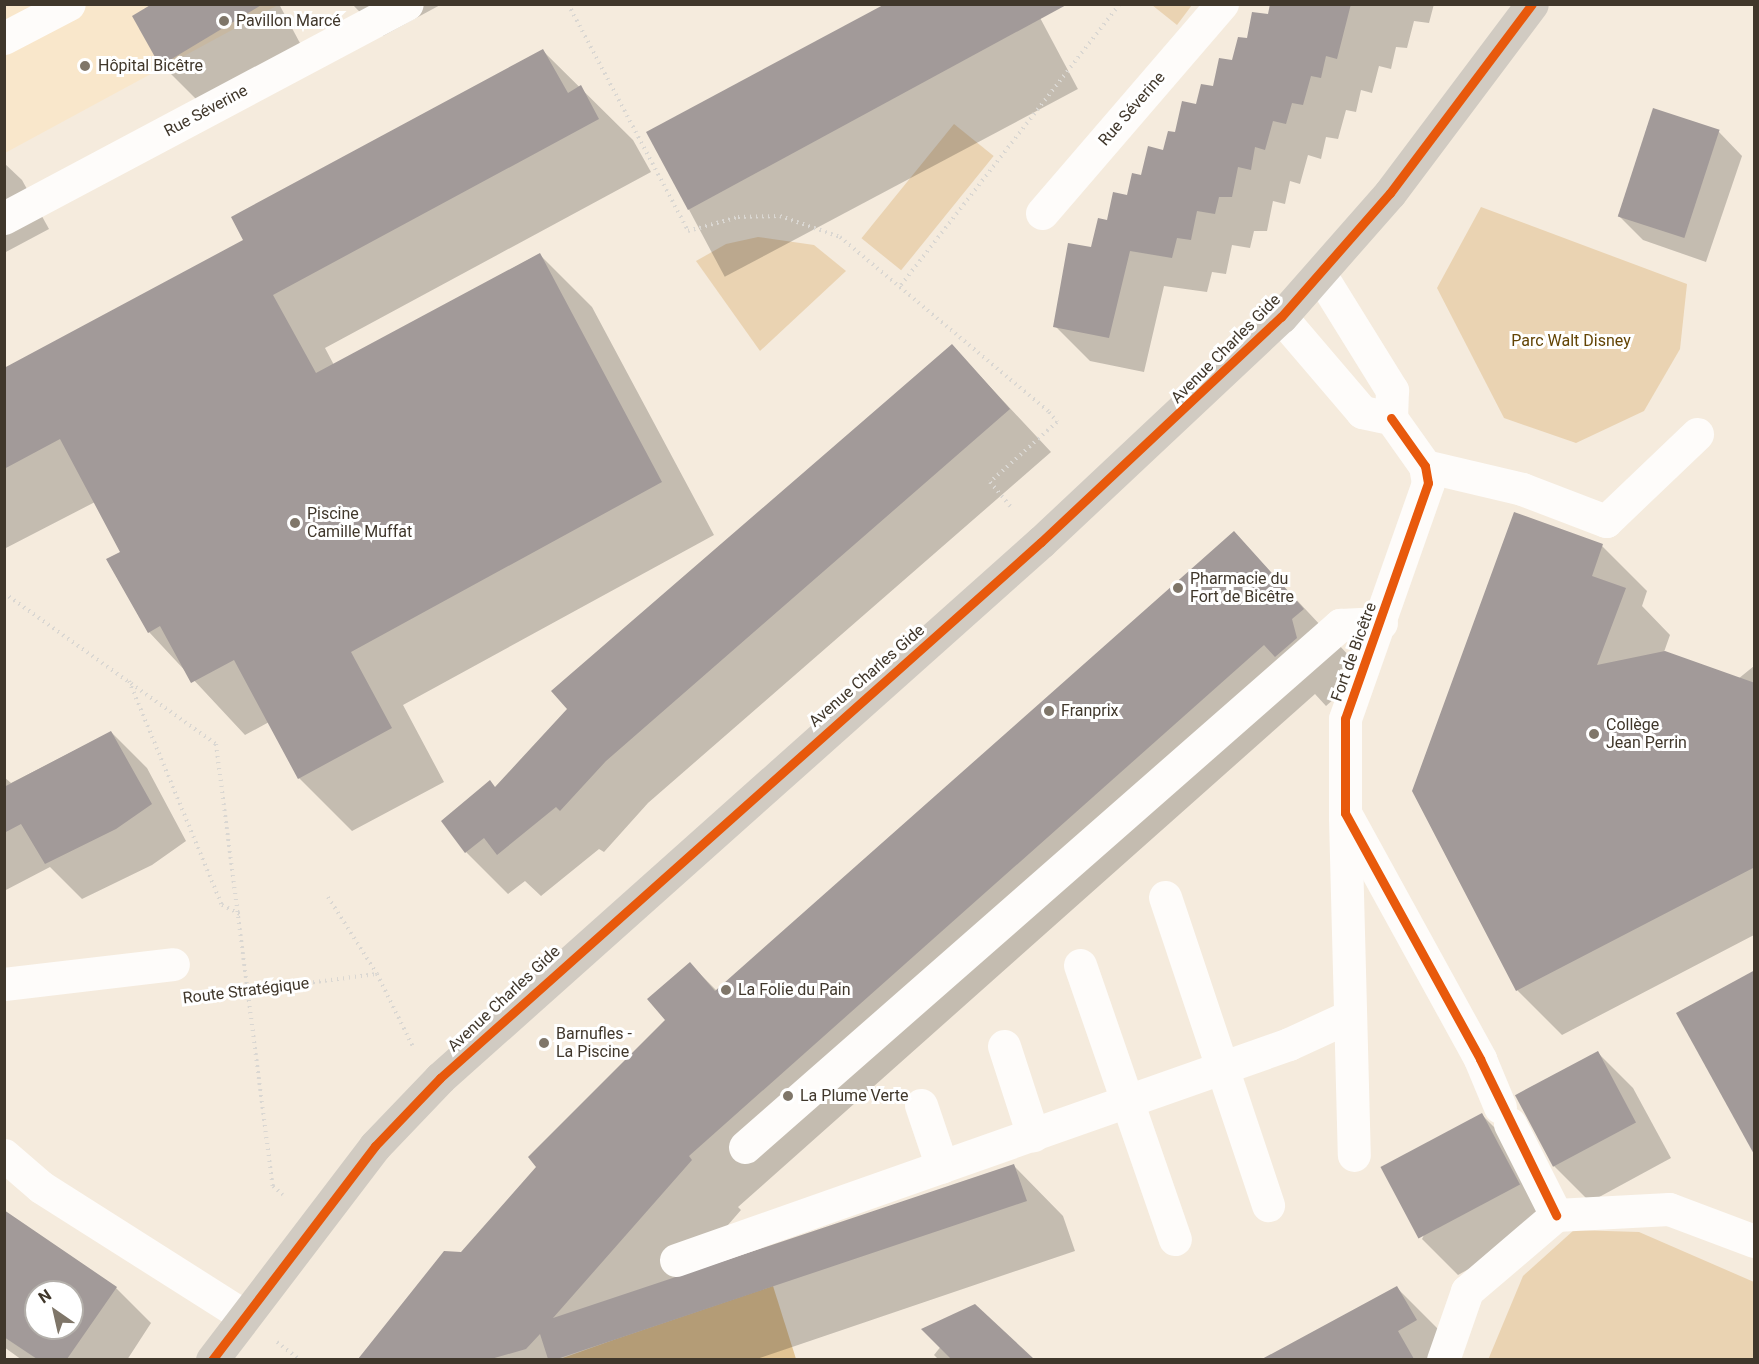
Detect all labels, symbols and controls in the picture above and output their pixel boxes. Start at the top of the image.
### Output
place label: Pavillon Marcé [236,11,341,31]
marker: Pavillon Marcé [217,14,231,28]
place label: Hôpital Bicêtre [98,56,203,76]
marker: Hôpital Bicêtre [76,57,94,75]
street label: Rue Séverine [1095,68,1169,150]
street label: Rue Séverine [161,81,251,141]
street label: Avenue Charles Gide [1167,290,1285,408]
park label: Parc Walt Disney [1511,331,1631,351]
place label: Piscine Camille Muffat [307,504,412,542]
marker: Piscine Camille Muffat [288,516,302,530]
place label: Pharmacie du Fort de Bicêtre [1190,569,1294,607]
marker: Pharmacie du Fort de Bicêtre [1171,581,1185,595]
street label: Fort de Bicêtre [1327,600,1381,704]
street label: Avenue Charles Gide [805,621,929,731]
place label: Franprix [1061,701,1119,721]
marker: Franprix [1042,704,1056,718]
place label: Collège Jean Perrin [1606,715,1687,753]
marker: Collège Jean Perrin [1587,727,1601,741]
street label: Avenue Charles Gide [444,942,564,1056]
street label: Route Stratégique [182,974,310,1008]
place label: La Folie du Pain [738,980,851,1000]
marker: La Folie du Pain [719,983,733,997]
place label: Barnufles - La Piscine [556,1024,632,1062]
marker: Barnufles - La Piscine [537,1036,551,1050]
place label: La Plume Verte [800,1086,908,1106]
marker: La Plume Verte [781,1089,795,1103]
north arrow [24,1280,84,1340]
text: N [35,1285,55,1307]

